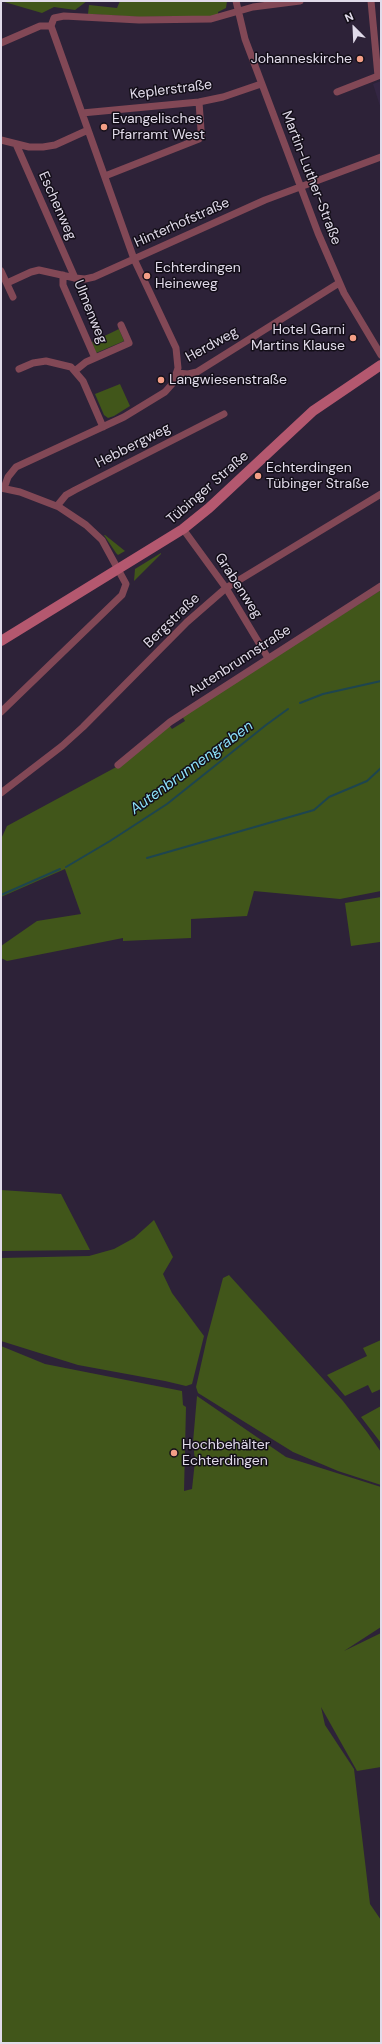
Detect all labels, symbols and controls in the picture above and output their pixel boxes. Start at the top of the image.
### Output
north arrow [334,8,374,48]
text: N [343,9,356,25]
place label: Johanneskirche [251,51,352,67]
marker: Johanneskirche [355,54,365,64]
street label: Keplerstraße [129,77,213,103]
street label: Martin-Luther-Straße [278,109,344,247]
place label: Evangelisches Pfarramt West [112,111,205,144]
marker: Evangelisches Pfarramt West [99,122,109,132]
street label: Eschenweg [34,169,80,243]
street label: Hinterhofstraße [132,195,232,251]
place label: Echterdingen Heineweg [155,260,241,292]
marker: Echterdingen Heineweg [142,271,152,281]
street label: Ulmenweg [70,278,110,346]
place label: Hotel Garni Martins Klause [251,322,345,354]
street label: Herdweg [183,324,241,366]
marker: Hotel Garni Martins Klause [348,333,358,343]
place label: Langwiesenstraße [169,372,287,388]
marker: Langwiesenstraße [156,375,166,385]
street label: Hebbergweg [93,420,173,472]
street label: Tübinger Straße [164,448,252,528]
place label: Echterdingen Tübinger Straße [266,460,369,492]
marker: Echterdingen Tübinger Straße [253,471,263,481]
street label: Grabenweg [211,550,265,622]
street label: Bergstraße [141,590,203,652]
street label: Autenbrunnstraße [186,622,294,700]
water label: Autenbrunnengraben [127,717,257,819]
place label: Hochbehälter Echterdingen [182,1437,270,1470]
marker: Hochbehälter Echterdingen [169,1448,179,1458]

